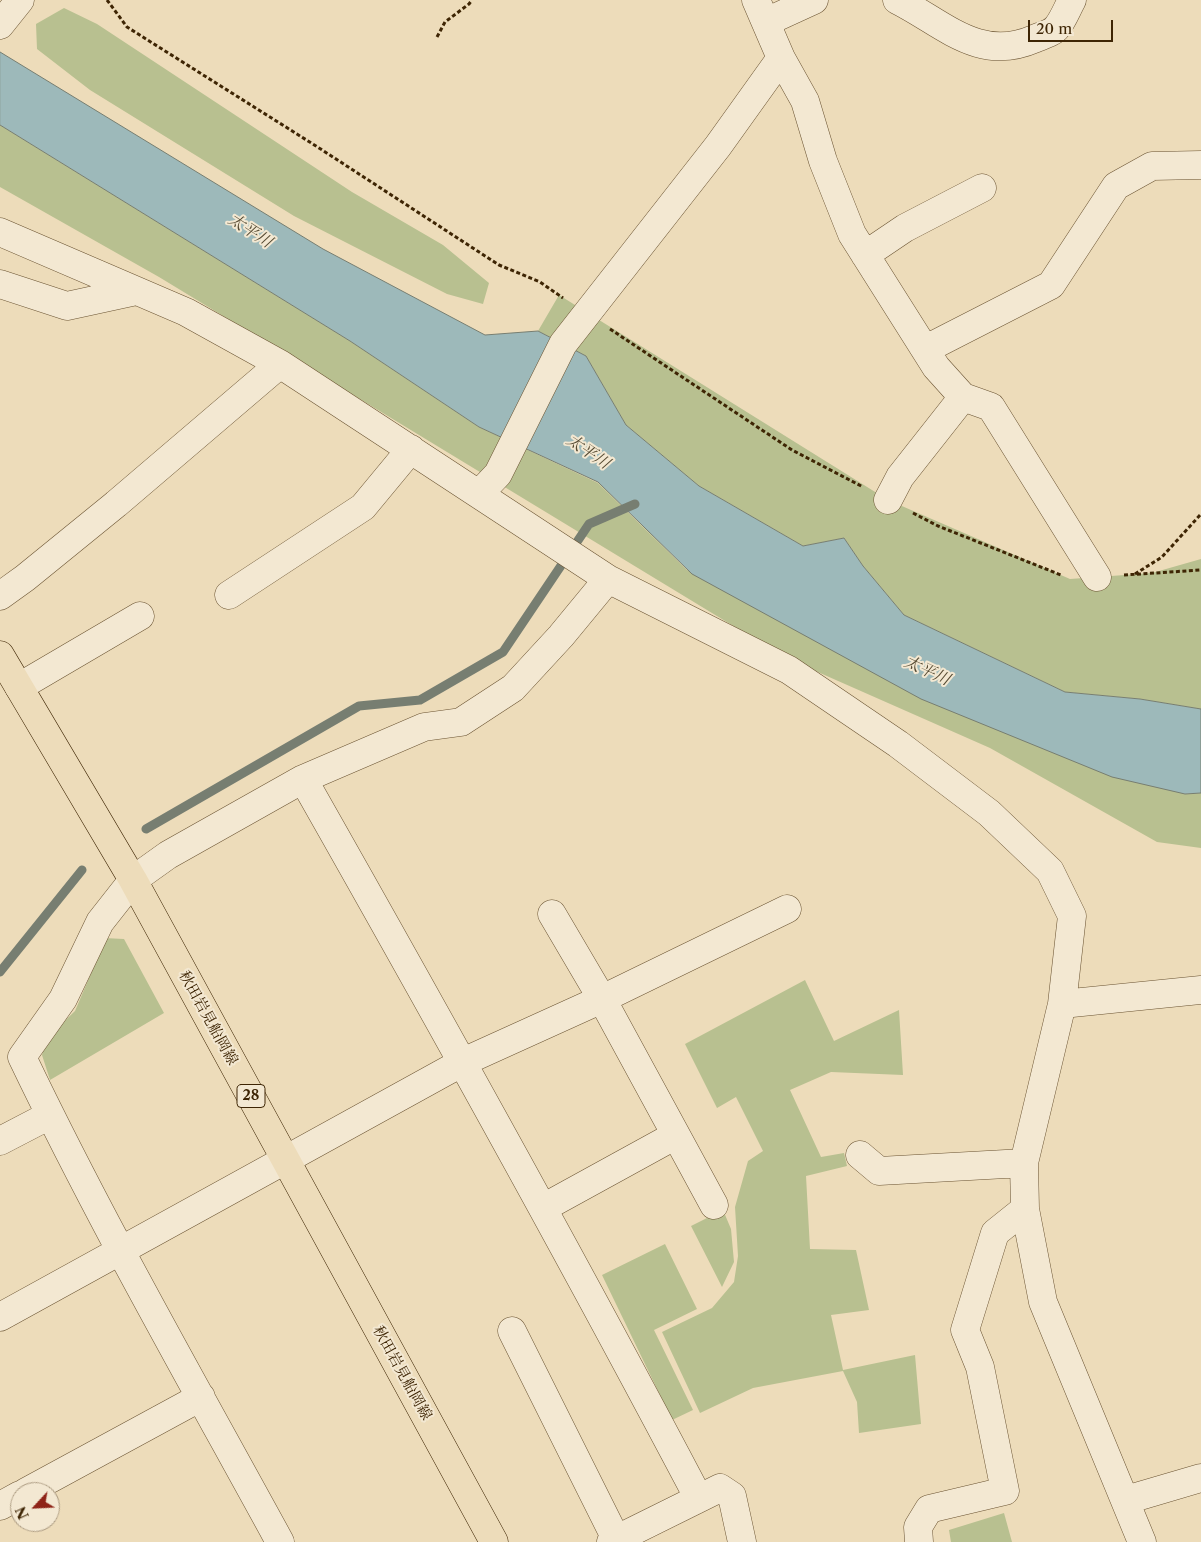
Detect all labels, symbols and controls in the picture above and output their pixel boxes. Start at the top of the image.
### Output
scale bar [1031,10,1116,42]
text: 20 m [1036,19,1072,38]
water label: 太平川 [225,210,275,252]
water label: 太平川 [563,431,613,473]
water label: 太平川 [901,652,953,690]
street label: 秋田岩見船岡線 [175,968,241,1068]
road number: 28 [237,1084,265,1108]
street label: 秋田岩見船岡線 [369,1323,435,1423]
north arrow [10,1482,60,1532]
text: N [12,1504,33,1522]

